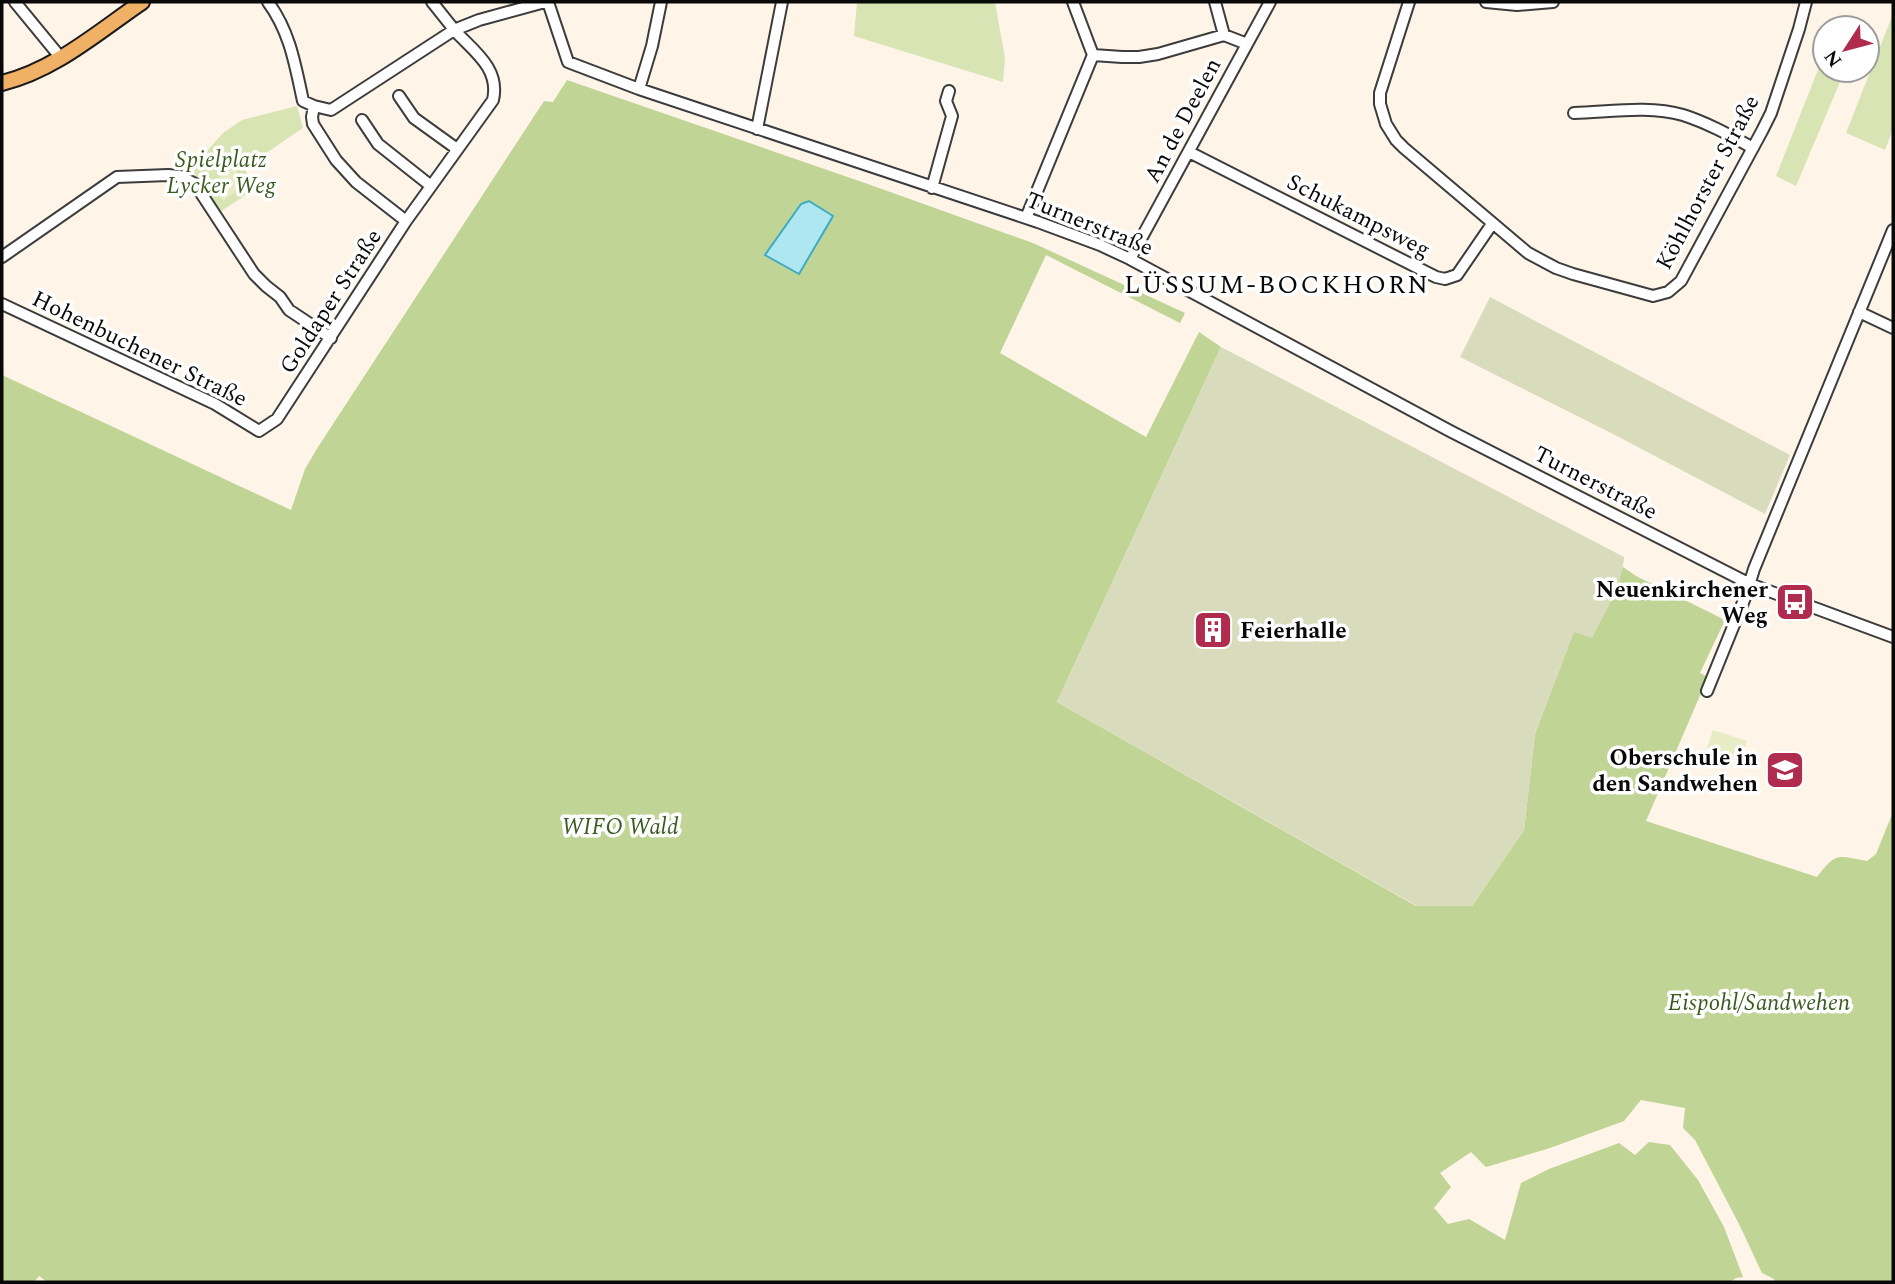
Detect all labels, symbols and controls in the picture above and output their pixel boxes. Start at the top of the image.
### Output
north arrow [1811,14,1881,84]
text: N [1817,43,1850,73]
street label: An de Deelen [1136,52,1231,190]
street label: Köhlhorster Straße [1647,89,1769,277]
park label: Spielplatz Lycker Weg [167,143,276,204]
street label: Schukampsweg [1280,165,1436,268]
street label: Turnerstraße [1020,183,1158,266]
street label: Goldaper Straße [271,222,391,381]
district label: LÜSSUM-BOCKHORN [1124,265,1430,305]
street label: Hohenbuchener Straße [26,282,253,417]
street label: Turnerstraße [1527,437,1663,529]
place label: Neuenkirchener Weg [1596,573,1768,634]
bus stop icon: Neuenkirchener Weg [1774,581,1816,623]
building icon: Feierhalle [1192,609,1234,651]
place label: Feierhalle [1240,614,1347,649]
place label: Oberschule in den Sandwehen [1592,741,1758,802]
school or university icon: Oberschule in den Sandwehen [1764,749,1806,791]
park label: WIFO Wald [561,810,679,845]
park label: Eispohl/Sandwehen [1668,986,1850,1021]

